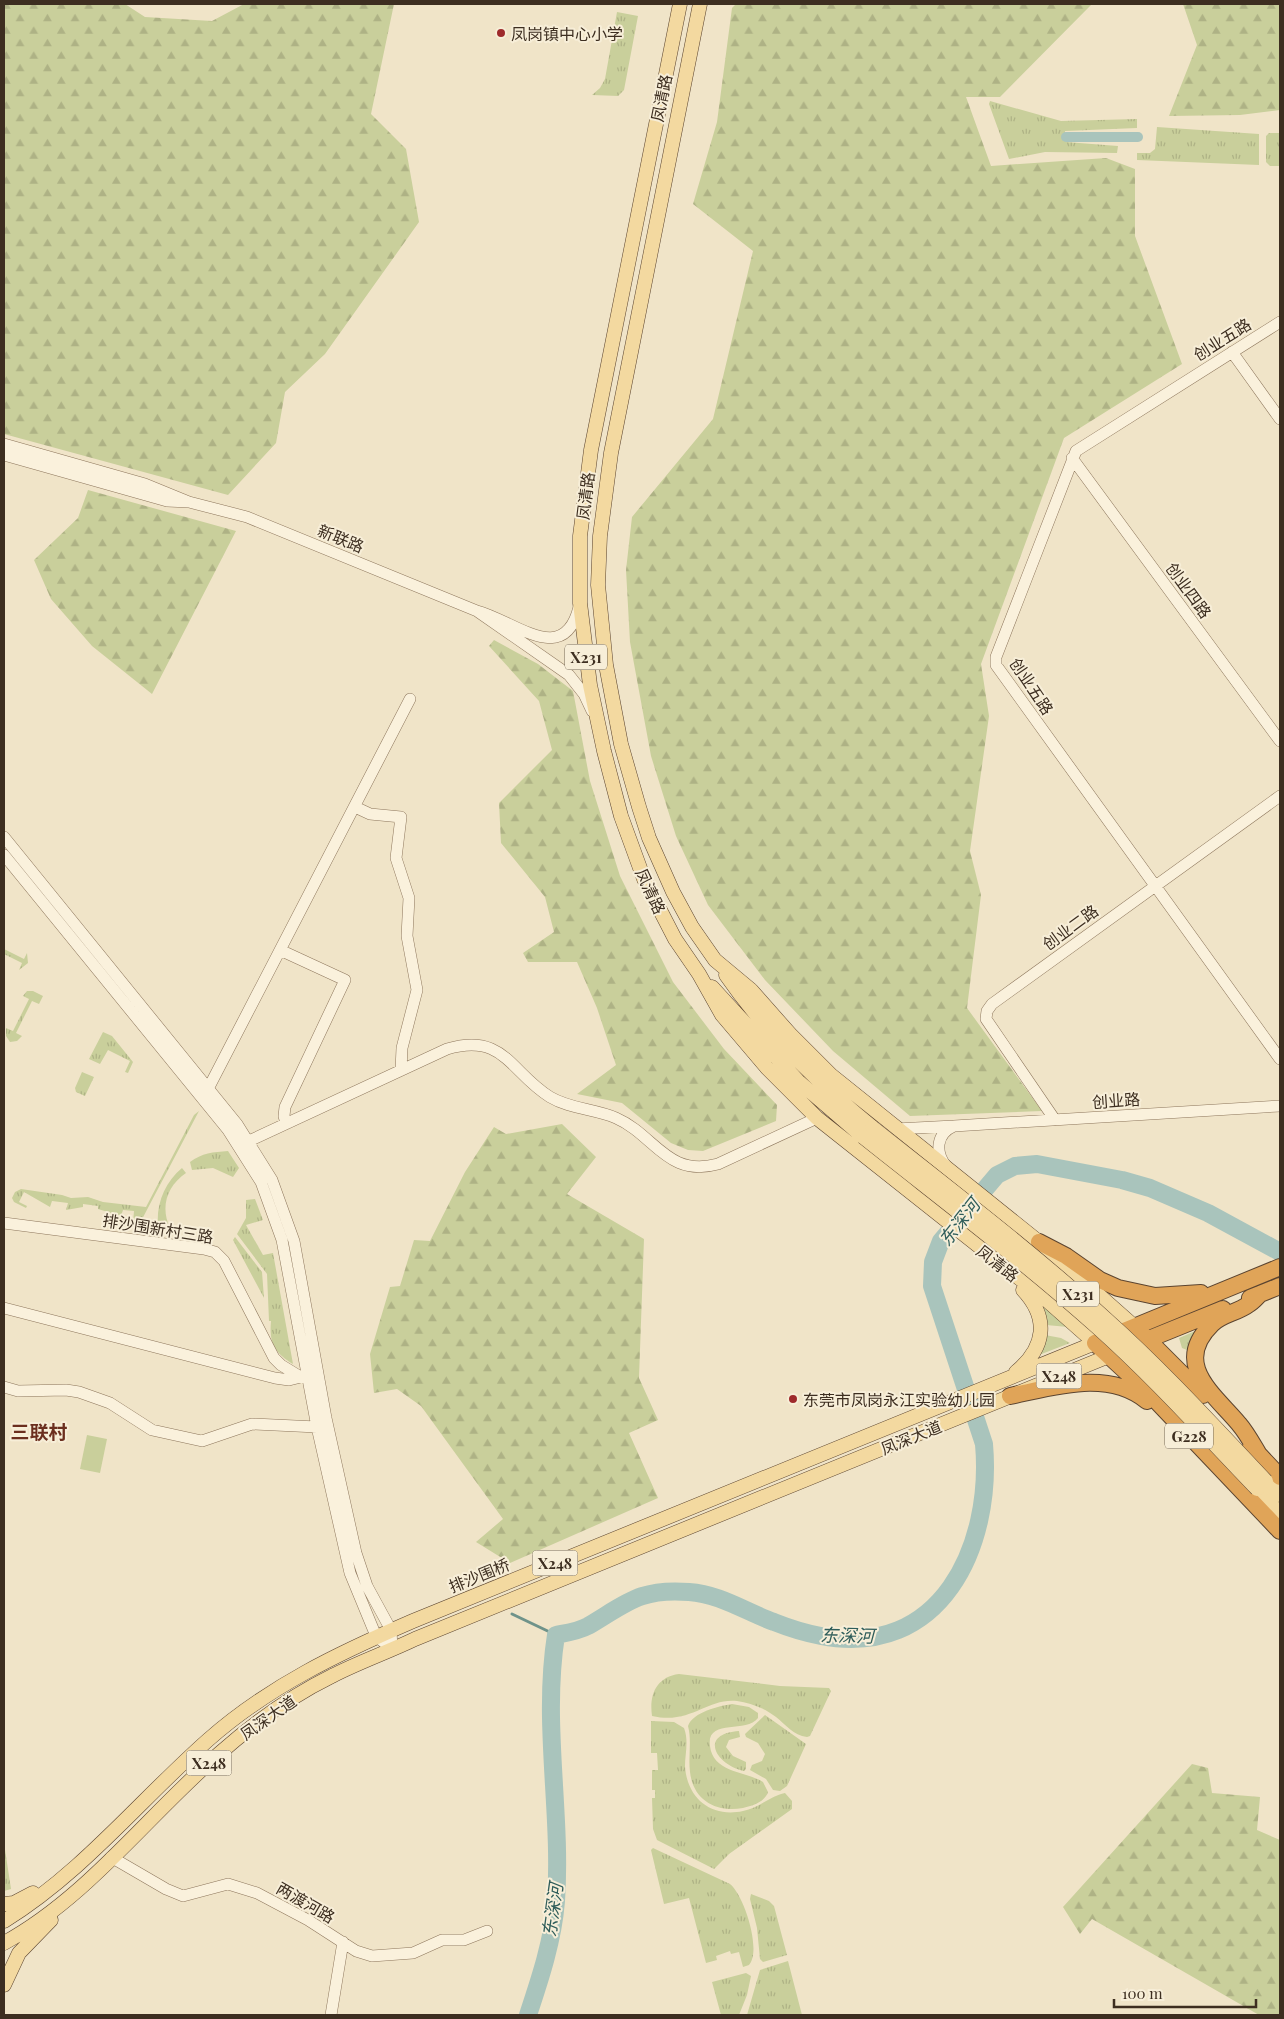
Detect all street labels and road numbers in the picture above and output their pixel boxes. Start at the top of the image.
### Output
street label: 凤清路 [646,72,676,124]
street label: 创业五路 [1189,313,1255,365]
street label: 凤清路 [572,471,598,521]
street label: 新联路 [315,519,367,557]
street label: 创业四路 [1162,558,1216,622]
road number: X231 [565,644,607,670]
street label: 创业五路 [1005,654,1059,718]
street label: 凤清路 [631,865,671,917]
street label: 创业二路 [1038,900,1102,954]
street label: 创业路 [1091,1088,1141,1112]
street label: 排沙围新村三路 [101,1209,215,1247]
street label: 凤清路 [973,1240,1023,1286]
road number: X231 [1057,1282,1099,1306]
road number: X248 [1036,1364,1082,1388]
street label: 凤深大道 [877,1415,945,1459]
road number: G228 [1165,1424,1213,1448]
road number: X248 [532,1550,578,1576]
street label: 排沙围桥 [445,1553,513,1597]
street label: 凤深大道 [236,1690,300,1744]
road number: X248 [186,1750,232,1776]
street label: 两渡河路 [273,1877,339,1927]

